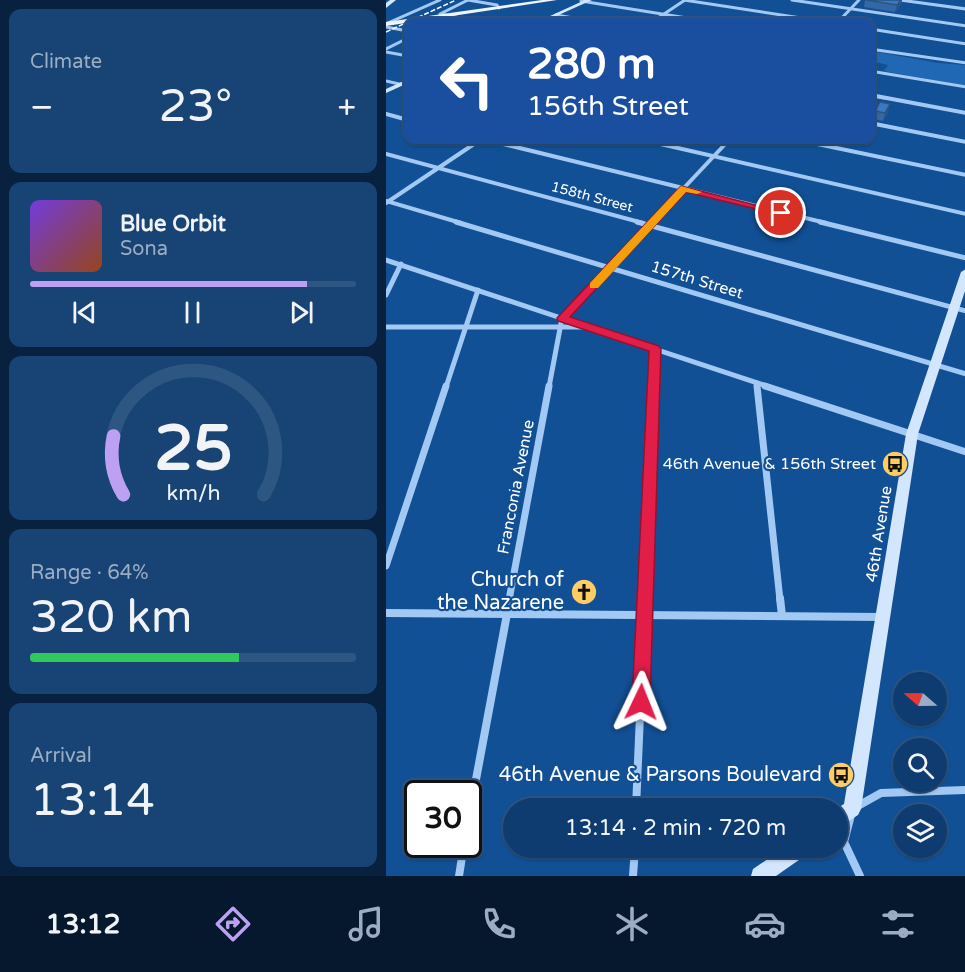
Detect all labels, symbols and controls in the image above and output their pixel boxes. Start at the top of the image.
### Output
text: 280 m [527,39,656,90]
icon: left [428,42,506,120]
text: Climate [30,50,102,74]
text: 23° [159,80,232,134]
text: − [30,88,54,127]
text: + [337,88,356,127]
text: 156th Street [527,90,689,123]
street label: 158th Street [549,178,635,216]
pin [755,187,806,238]
icon: arrive [764,196,797,229]
text: Blue Orbit [120,211,226,237]
text: Sona [120,237,168,261]
street label: 157th Street [648,256,746,304]
icon: previous [68,296,101,329]
icon: pause [176,296,209,329]
icon: next [285,296,318,329]
text: 25 [154,412,232,487]
street label: Franconia Avenue [493,418,539,556]
bus stop icon: 46th Avenue & 156th Street [880,449,910,479]
place label: 46th Avenue & 156th Street [663,454,876,474]
text: km/h [166,480,220,506]
street label: 46th Avenue [862,484,896,584]
text: Range · 64% [30,561,149,585]
place label: Church of the Nazarene [437,568,564,615]
church icon: Church of the Nazarene [569,577,599,607]
text: 320 km [30,591,192,645]
position arrow [609,670,673,734]
north arrow [893,672,947,726]
map controls [893,672,947,858]
button: search [893,738,947,792]
text: Arrival [30,744,92,768]
bus stop icon: 46th Avenue & Parsons Boulevard [826,760,856,790]
place label: 46th Avenue & Parsons Boulevard [499,763,822,787]
text: 13:14 [30,774,155,828]
speed limit sign: 30 [404,780,482,858]
button: layers [893,804,947,858]
text: 13:14 · 2 min · 720 m [565,815,786,841]
icon: directions [212,903,254,945]
icon: music [345,903,387,945]
icon: phone [478,903,520,945]
icon: climate [611,903,653,945]
icon: car [744,903,786,945]
icon: filters [877,903,919,945]
text: 13:12 [46,908,120,941]

